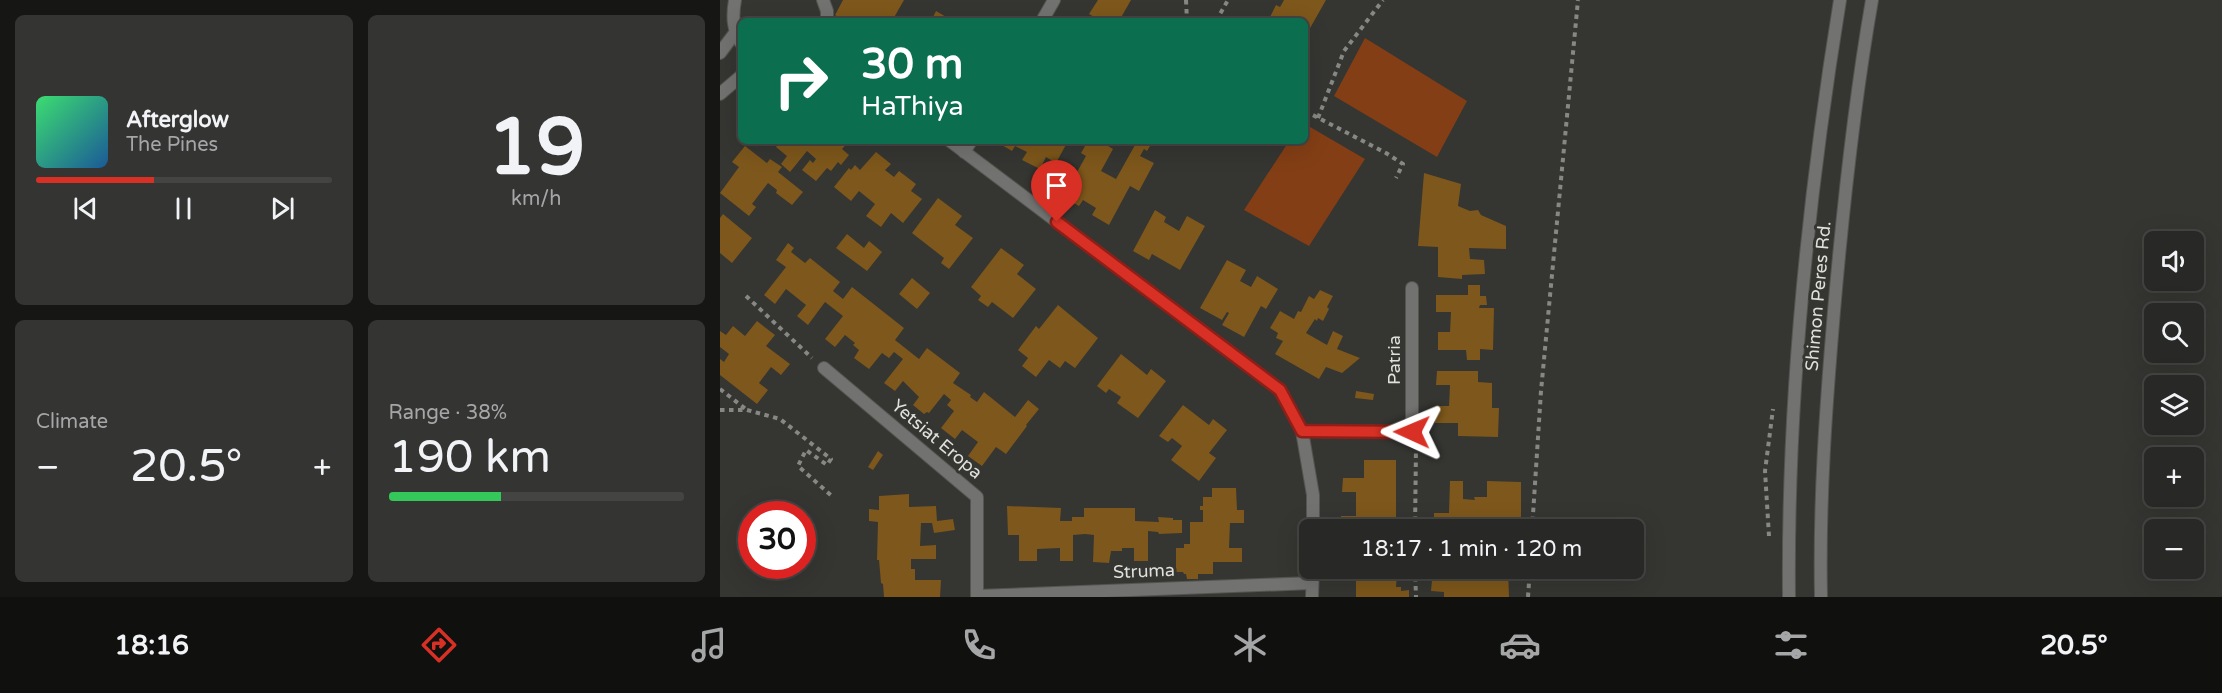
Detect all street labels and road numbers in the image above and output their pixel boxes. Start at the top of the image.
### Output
street label: Shimon Peres Rd. [1800,220,1836,372]
street label: Patria [1383,335,1405,385]
street label: Yetsiat Eropa [887,395,987,483]
street label: Struma [1113,559,1175,583]

